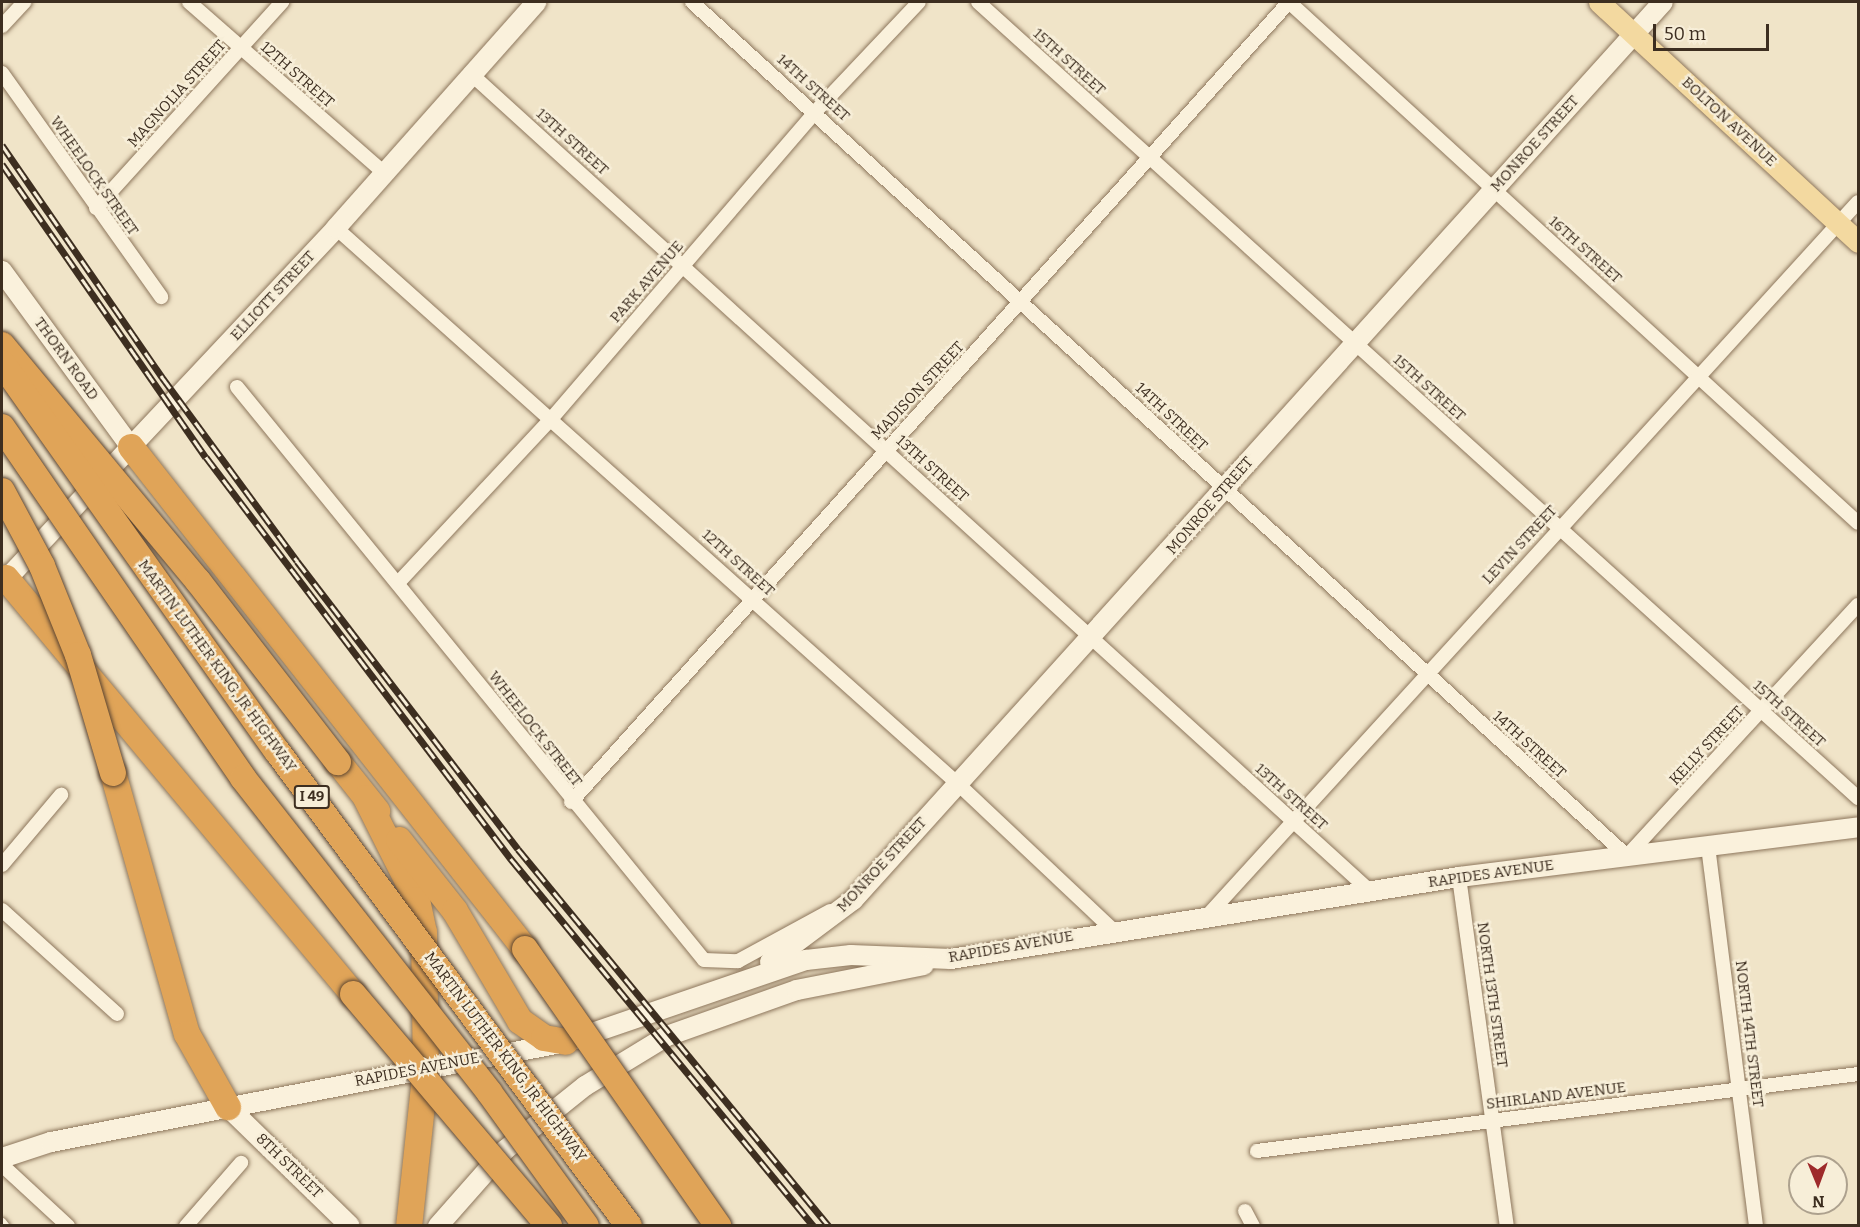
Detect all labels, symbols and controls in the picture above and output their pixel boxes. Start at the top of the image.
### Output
scale bar [1656,12,1772,50]
text: 50 m [1664,23,1706,45]
street label: 15TH STREET [1029,25,1109,99]
street label: MAGNOLIA STREET [124,37,230,151]
street label: 12TH STREET [257,38,337,112]
street label: 14TH STREET [773,51,853,125]
street label: BOLTON AVENUE [1678,73,1780,171]
street label: MONROE STREET [1487,92,1583,196]
street label: 13TH STREET [532,105,612,179]
street label: WHEELOCK STREET [46,113,142,239]
street label: 16TH STREET [1545,213,1625,287]
street label: PARK AVENUE [607,237,687,327]
street label: ELLIOTT STREET [227,248,319,344]
street label: THORN ROAD [30,314,102,404]
street label: MADISON STREET [868,338,968,444]
street label: 15TH STREET [1389,351,1469,425]
street label: 14TH STREET [1131,379,1211,455]
street label: 13TH STREET [892,432,972,506]
street label: MONROE STREET [1163,454,1257,558]
street label: LEVIN STREET [1479,502,1561,588]
street label: 12TH STREET [698,526,778,600]
street label: MARTIN LUTHER KING, JR HIGHWAY [134,556,300,776]
street label: WHEELOCK STREET [484,668,586,790]
street label: 15TH STREET [1749,677,1829,751]
street label: KELLY STREET [1666,703,1748,789]
street label: 14TH STREET [1489,708,1569,782]
street label: 13TH STREET [1251,760,1331,834]
road number: I 49 [292,786,332,808]
street label: MONROE STREET [833,814,931,916]
street label: RAPIDES AVENUE [1427,856,1555,892]
street label: NORTH 13TH STREET [1473,921,1511,1069]
street label: RAPIDES AVENUE [947,927,1075,967]
street label: MARTIN LUTHER KING, JR HIGHWAY [420,949,590,1165]
street label: NORTH 14TH STREET [1731,960,1767,1108]
street label: RAPIDES AVENUE [353,1049,481,1091]
street label: SHIRLAND AVENUE [1485,1078,1627,1114]
street label: 8TH STREET [252,1130,326,1202]
north arrow [1788,1155,1848,1215]
text: N [1812,1192,1825,1211]

